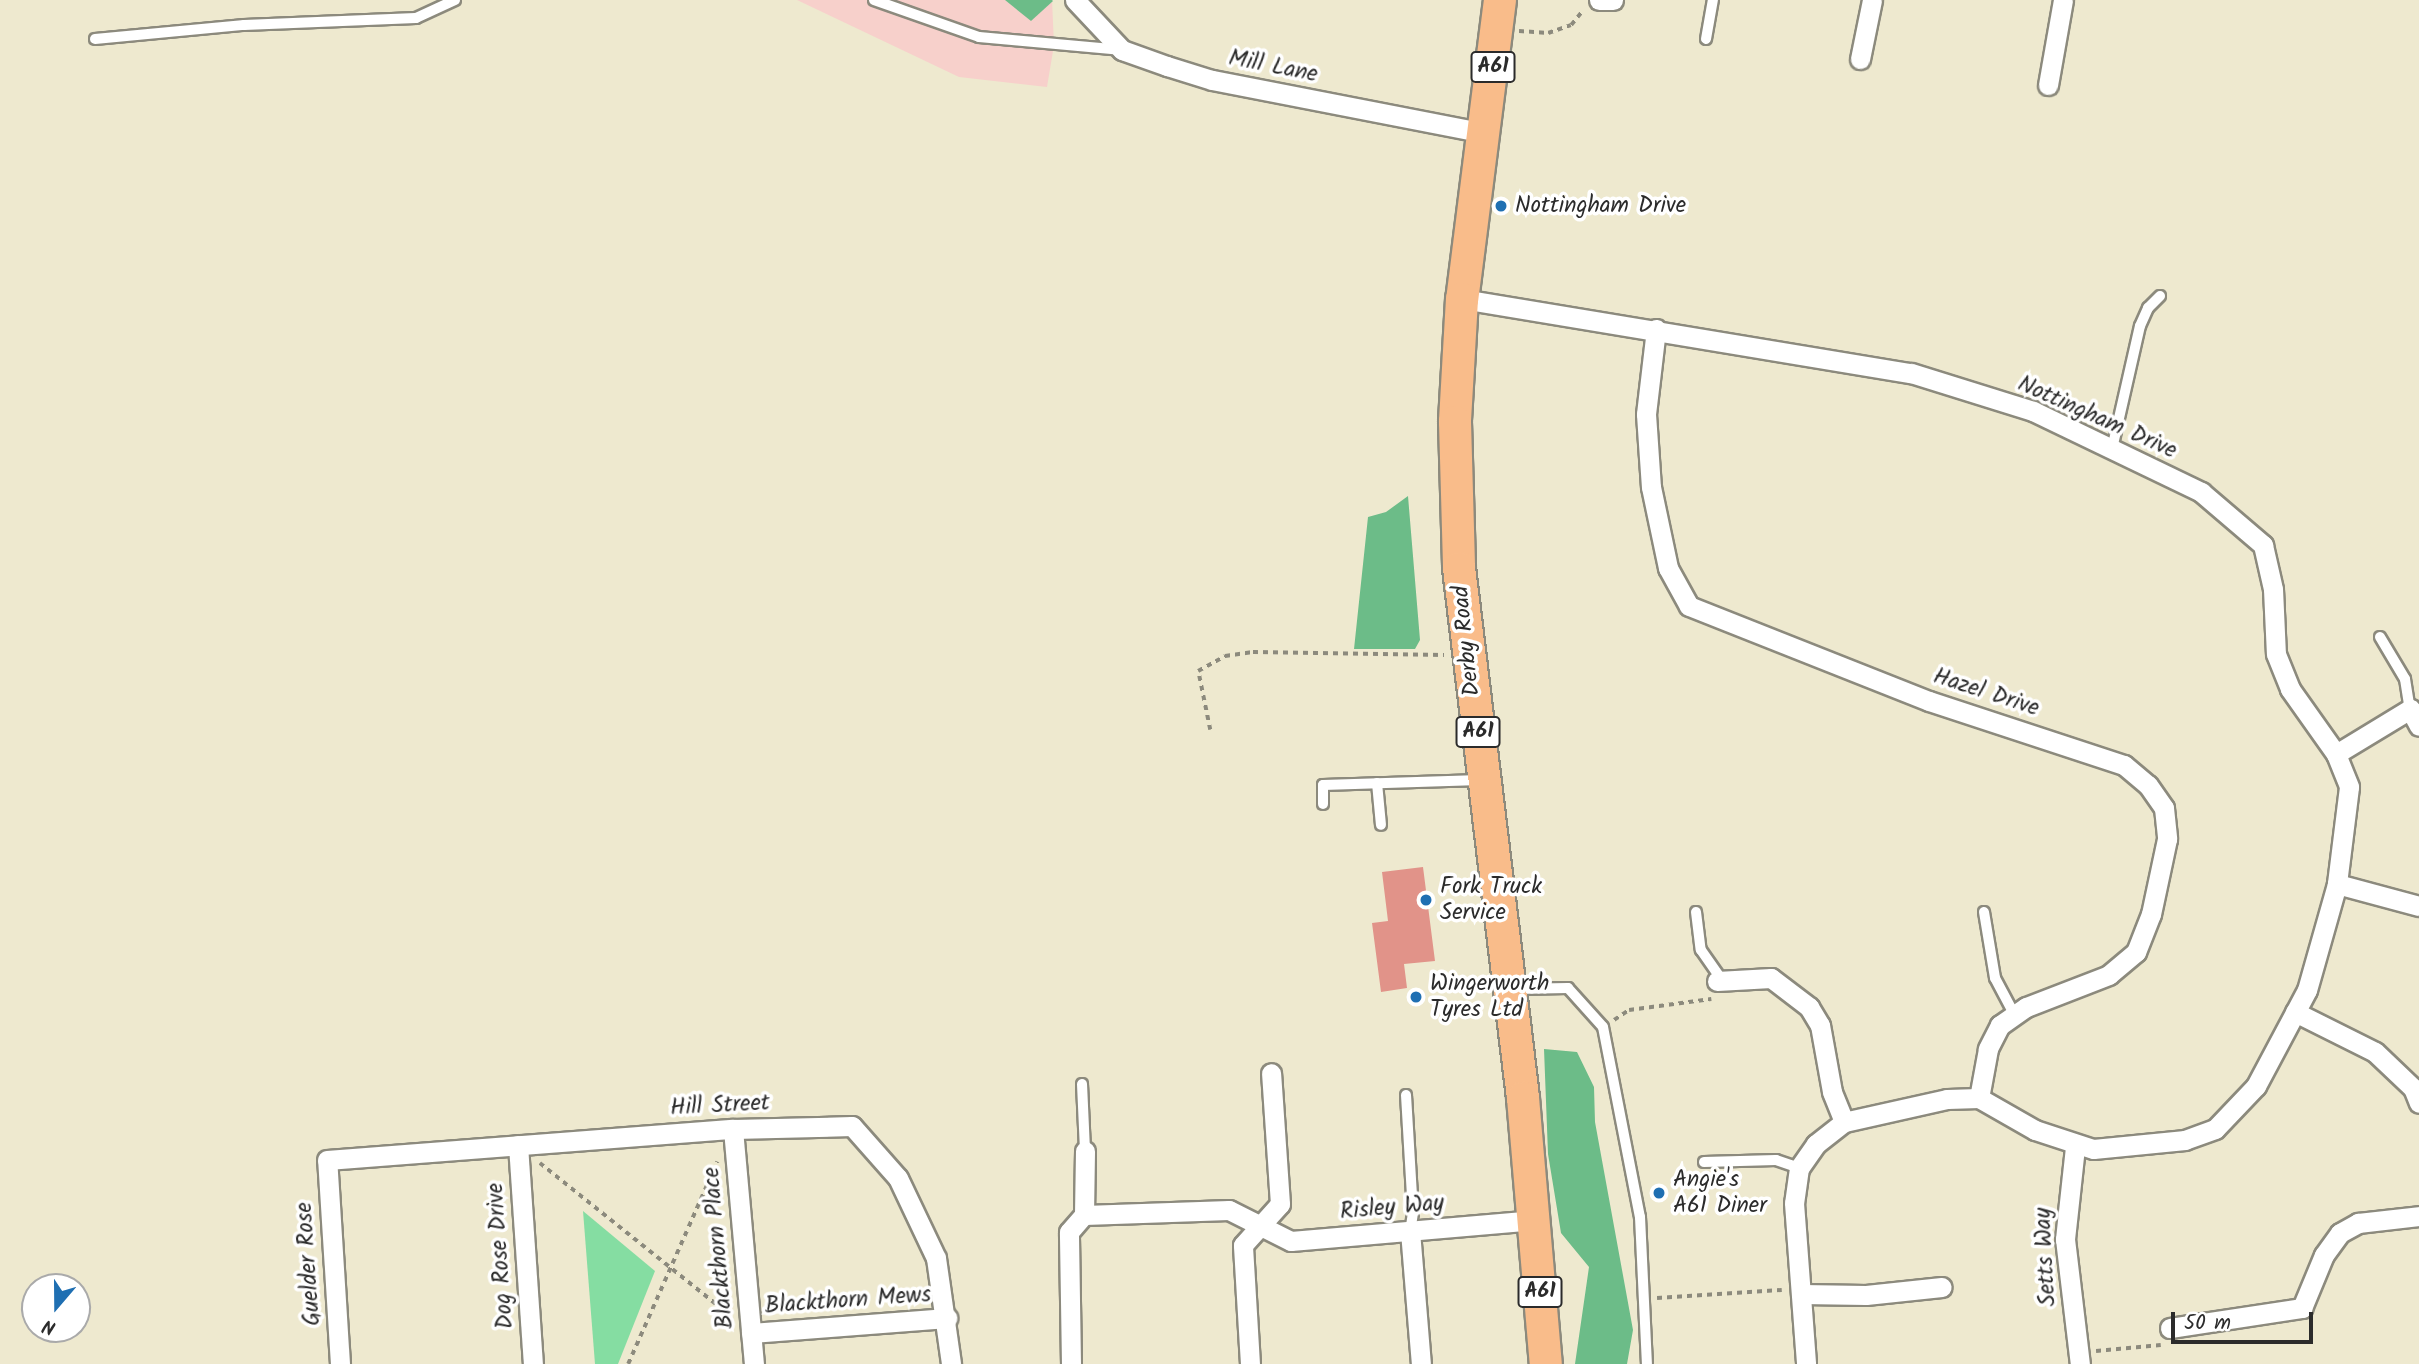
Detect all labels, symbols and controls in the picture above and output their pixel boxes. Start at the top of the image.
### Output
street label: Mill Lane [1226,45,1320,89]
road number: A61 [1470,50,1516,84]
place label: Nottingham Drive [1515,192,1686,220]
marker: Nottingham Drive [1493,198,1509,214]
street label: Nottingham Drive [2013,371,2181,465]
street label: Derby Road [1447,584,1487,698]
street label: Hazel Drive [1930,663,2042,723]
road number: A61 [1455,714,1501,750]
place label: Fork Truck Service [1440,873,1542,927]
marker: Fork Truck Service [1418,892,1434,908]
place label: Wingerworth Tyres Ltd [1430,970,1549,1024]
marker: Wingerworth Tyres Ltd [1408,989,1424,1005]
street label: Hill Street [669,1090,771,1122]
street label: Blackthorn Place [698,1166,740,1330]
place label: Angie's A61 Diner [1673,1166,1767,1220]
street label: Dog Rose Drive [482,1182,520,1330]
marker: Angie's A61 Diner [1651,1185,1667,1201]
street label: Risley Way [1339,1190,1445,1226]
street label: Guelder Rose [291,1201,327,1327]
street label: Setts Way [2030,1207,2062,1307]
north arrow [21,1273,91,1343]
road number: A61 [1517,1274,1563,1310]
street label: Blackthorn Mews [764,1281,932,1321]
scale bar [2174,1298,2316,1342]
text: 50 m [2184,1307,2231,1340]
text: N [39,1310,60,1342]

